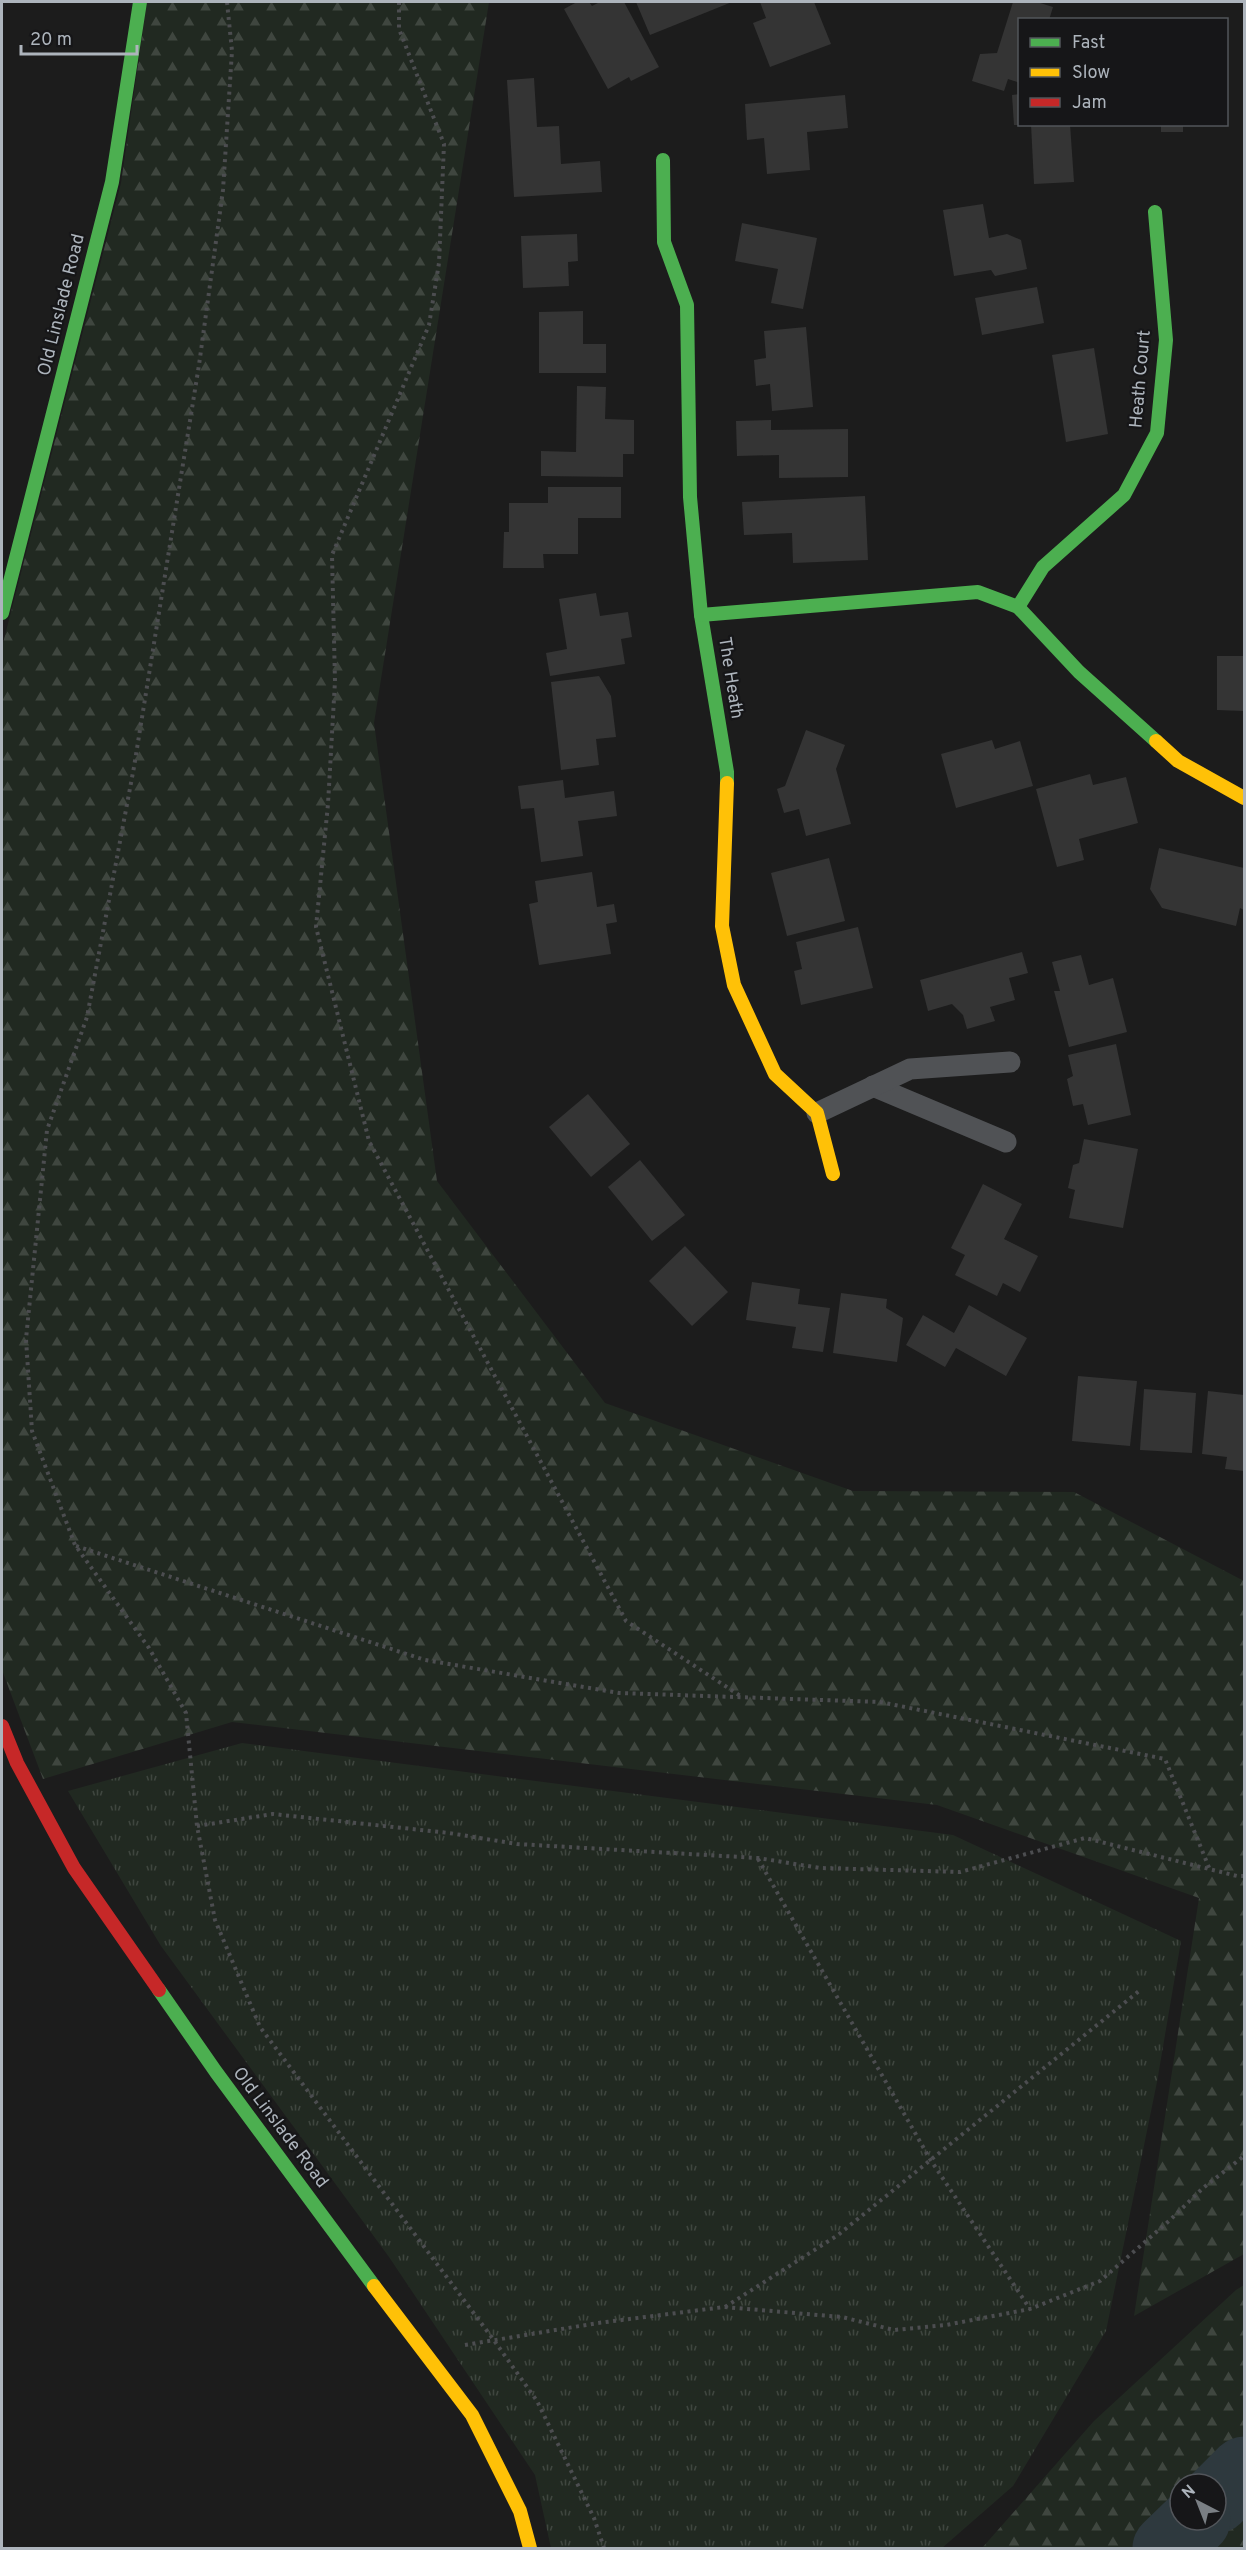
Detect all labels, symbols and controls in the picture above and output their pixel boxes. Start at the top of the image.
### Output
scale bar [21,18,136,56]
legend [1018,18,1228,126]
text: 20 m [30,29,72,52]
text: Fast [1072,32,1105,55]
text: Slow [1072,62,1110,85]
text: Jam [1072,92,1107,115]
street label: Old Linslade Road [33,232,91,378]
street label: Heath Court [1125,329,1157,429]
street label: The Heath [712,635,748,721]
street label: Old Linslade Road [227,2063,333,2193]
north arrow [1168,2472,1228,2532]
text: N [1178,2481,1200,2504]

